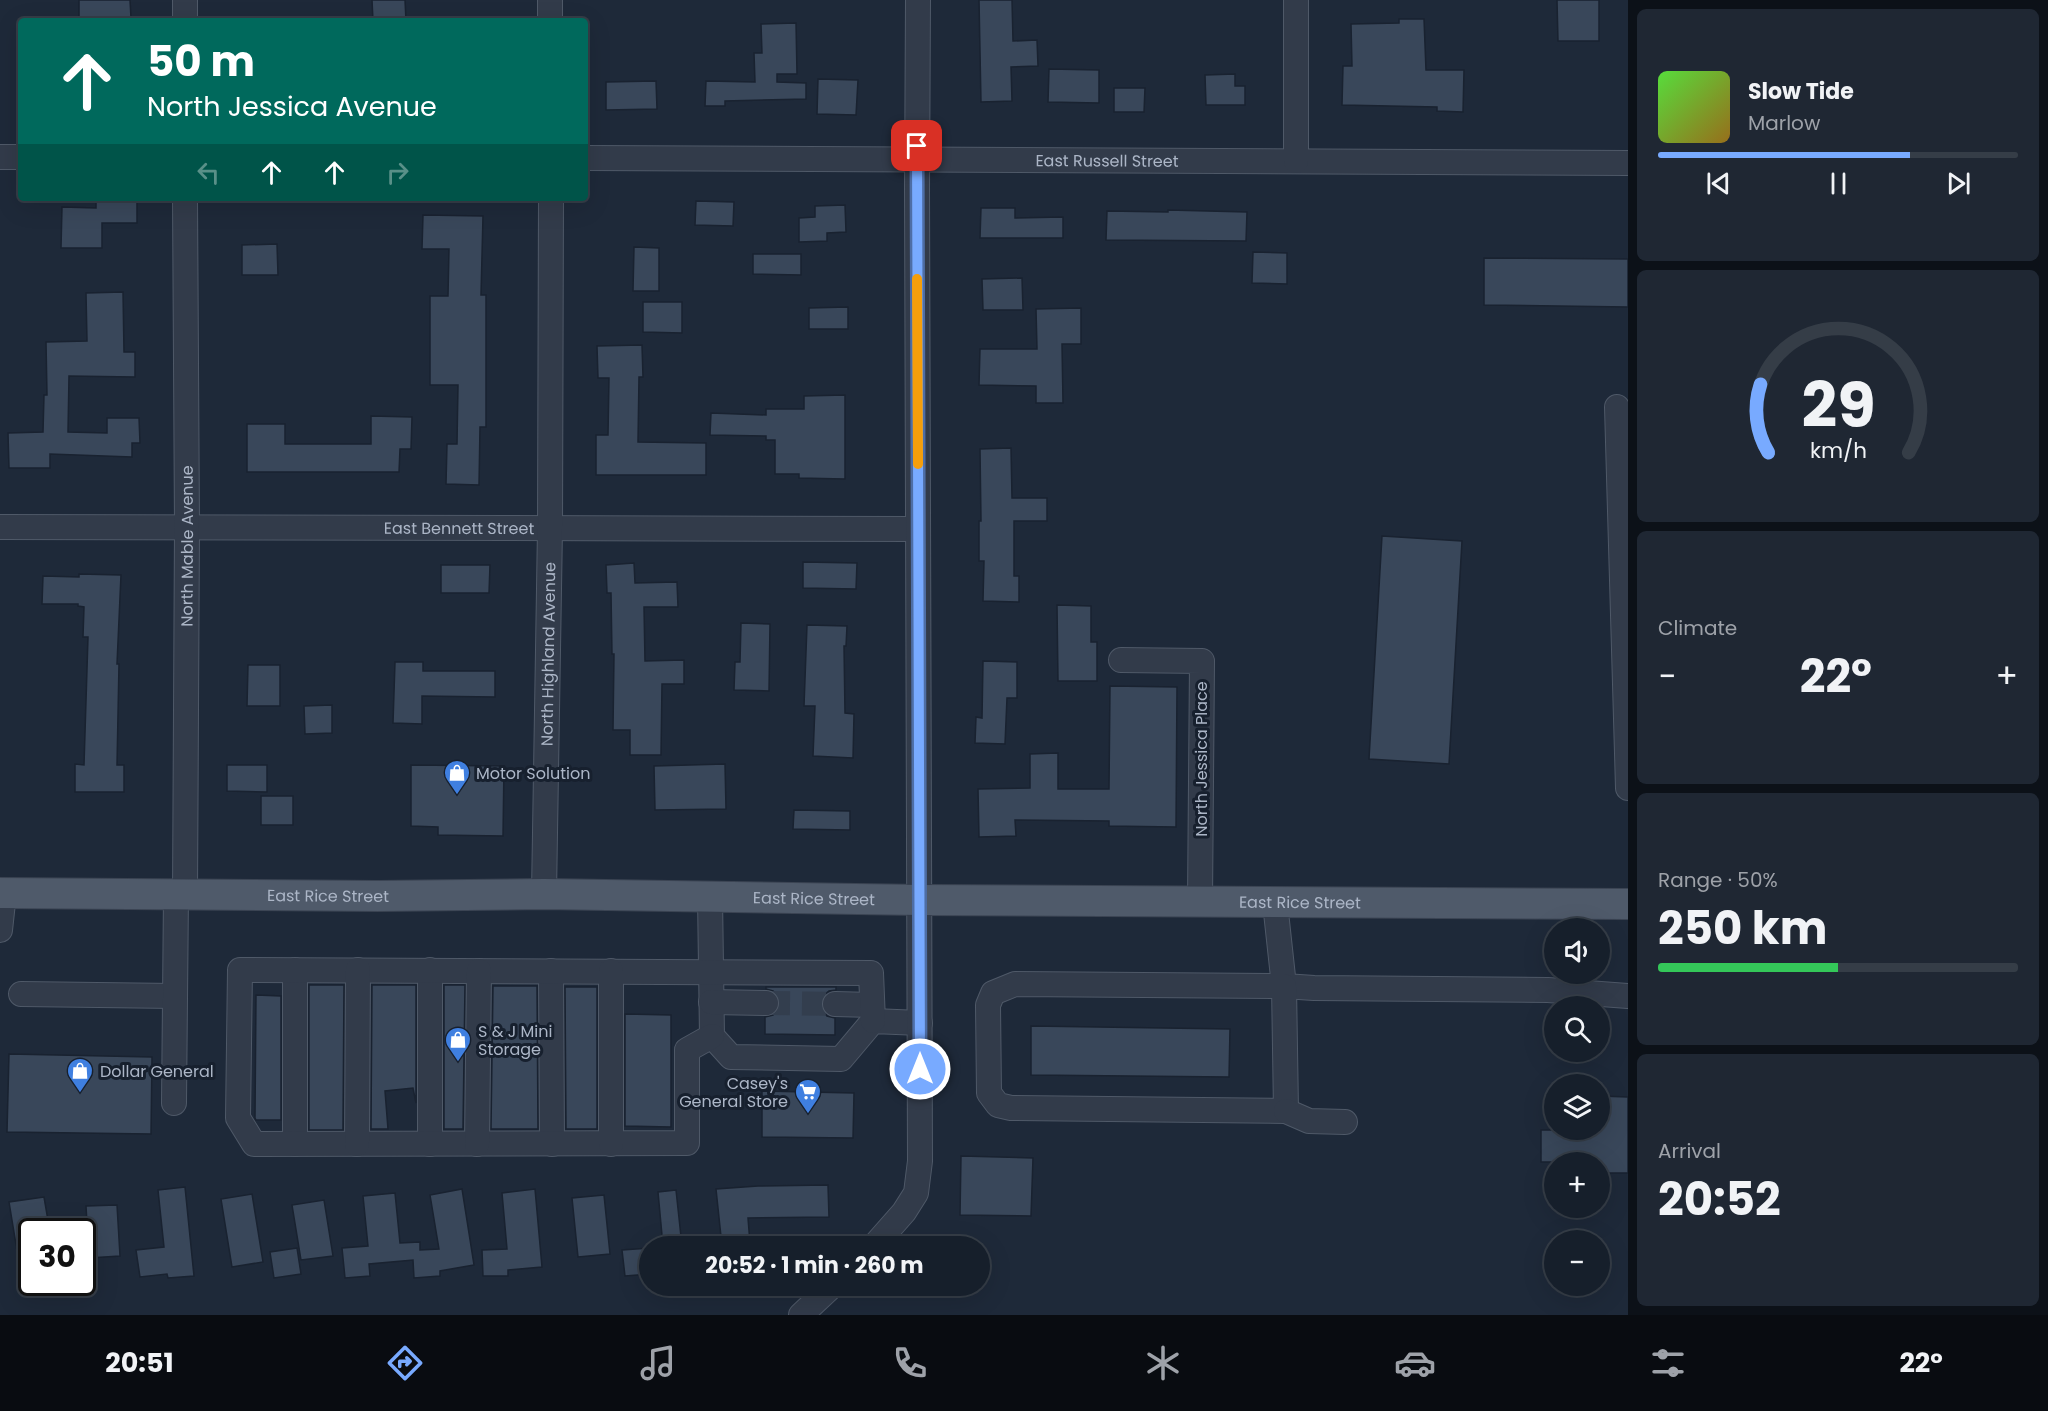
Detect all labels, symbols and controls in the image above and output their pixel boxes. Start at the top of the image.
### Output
text: 50 m [147,32,255,91]
icon: ahead [48,42,126,120]
text: Slow Tide [1748,76,1854,107]
text: North Jessica Avenue [147,88,437,125]
text: Marlow [1748,109,1820,137]
pin [891,120,942,171]
icon: arrive [900,129,933,162]
street label: East Russell Street [1035,149,1179,172]
icon: left [192,156,225,189]
icon: ahead [255,156,288,189]
icon: ahead [318,156,351,189]
icon: right [381,156,414,189]
icon: previous [1702,167,1735,200]
icon: pause [1822,167,1855,200]
icon: next [1942,167,1975,200]
text: 29 [1801,361,1875,449]
text: km/h [1809,436,1867,467]
street label: North Mable Avenue [175,465,199,627]
street label: East Bennett Street [384,516,534,540]
street label: North Highland Avenue [535,562,561,746]
text: Climate [1658,614,1737,642]
text: 22° [1800,645,1872,708]
text: − [1658,653,1676,700]
text: + [1995,653,2018,700]
street label: North Jessica Place [1190,681,1213,837]
shop icon: Motor Solution [442,758,472,796]
place label: Motor Solution [476,762,590,785]
text: Range · 50% [1658,866,1778,894]
street label: East Rice Street [267,884,389,908]
street label: East Rice Street [753,886,875,911]
street label: East Rice Street [1239,890,1361,914]
text: 250 km [1658,897,1827,960]
map controls [1544,918,1610,1296]
button: sound [1544,918,1610,984]
button: search [1544,996,1610,1062]
place label: S & J Mini Storage [478,1020,552,1061]
shop icon: S & J Mini Storage [443,1025,473,1063]
position arrow [888,1037,952,1101]
shop icon: Dollar General [65,1056,95,1094]
place label: Dollar General [100,1060,214,1083]
place label: Casey's General Store [679,1072,788,1113]
button: layers [1544,1074,1610,1140]
supermarket icon: Casey's General Store [793,1077,823,1115]
text: Arrival [1658,1137,1721,1165]
button: + [1544,1152,1610,1218]
text: 20:52 [1658,1168,1781,1231]
speed limit sign: 30 [18,1218,96,1296]
button: − [1544,1230,1610,1296]
text: 20:52 · 1 min · 260 m [705,1250,924,1281]
icon: directions [384,1342,426,1384]
icon: music [637,1342,679,1384]
icon: phone [889,1342,931,1384]
icon: climate [1142,1342,1184,1384]
icon: car [1394,1342,1436,1384]
icon: filters [1647,1342,1689,1384]
text: 20:51 [105,1344,174,1381]
text: 22° [1899,1344,1943,1381]

